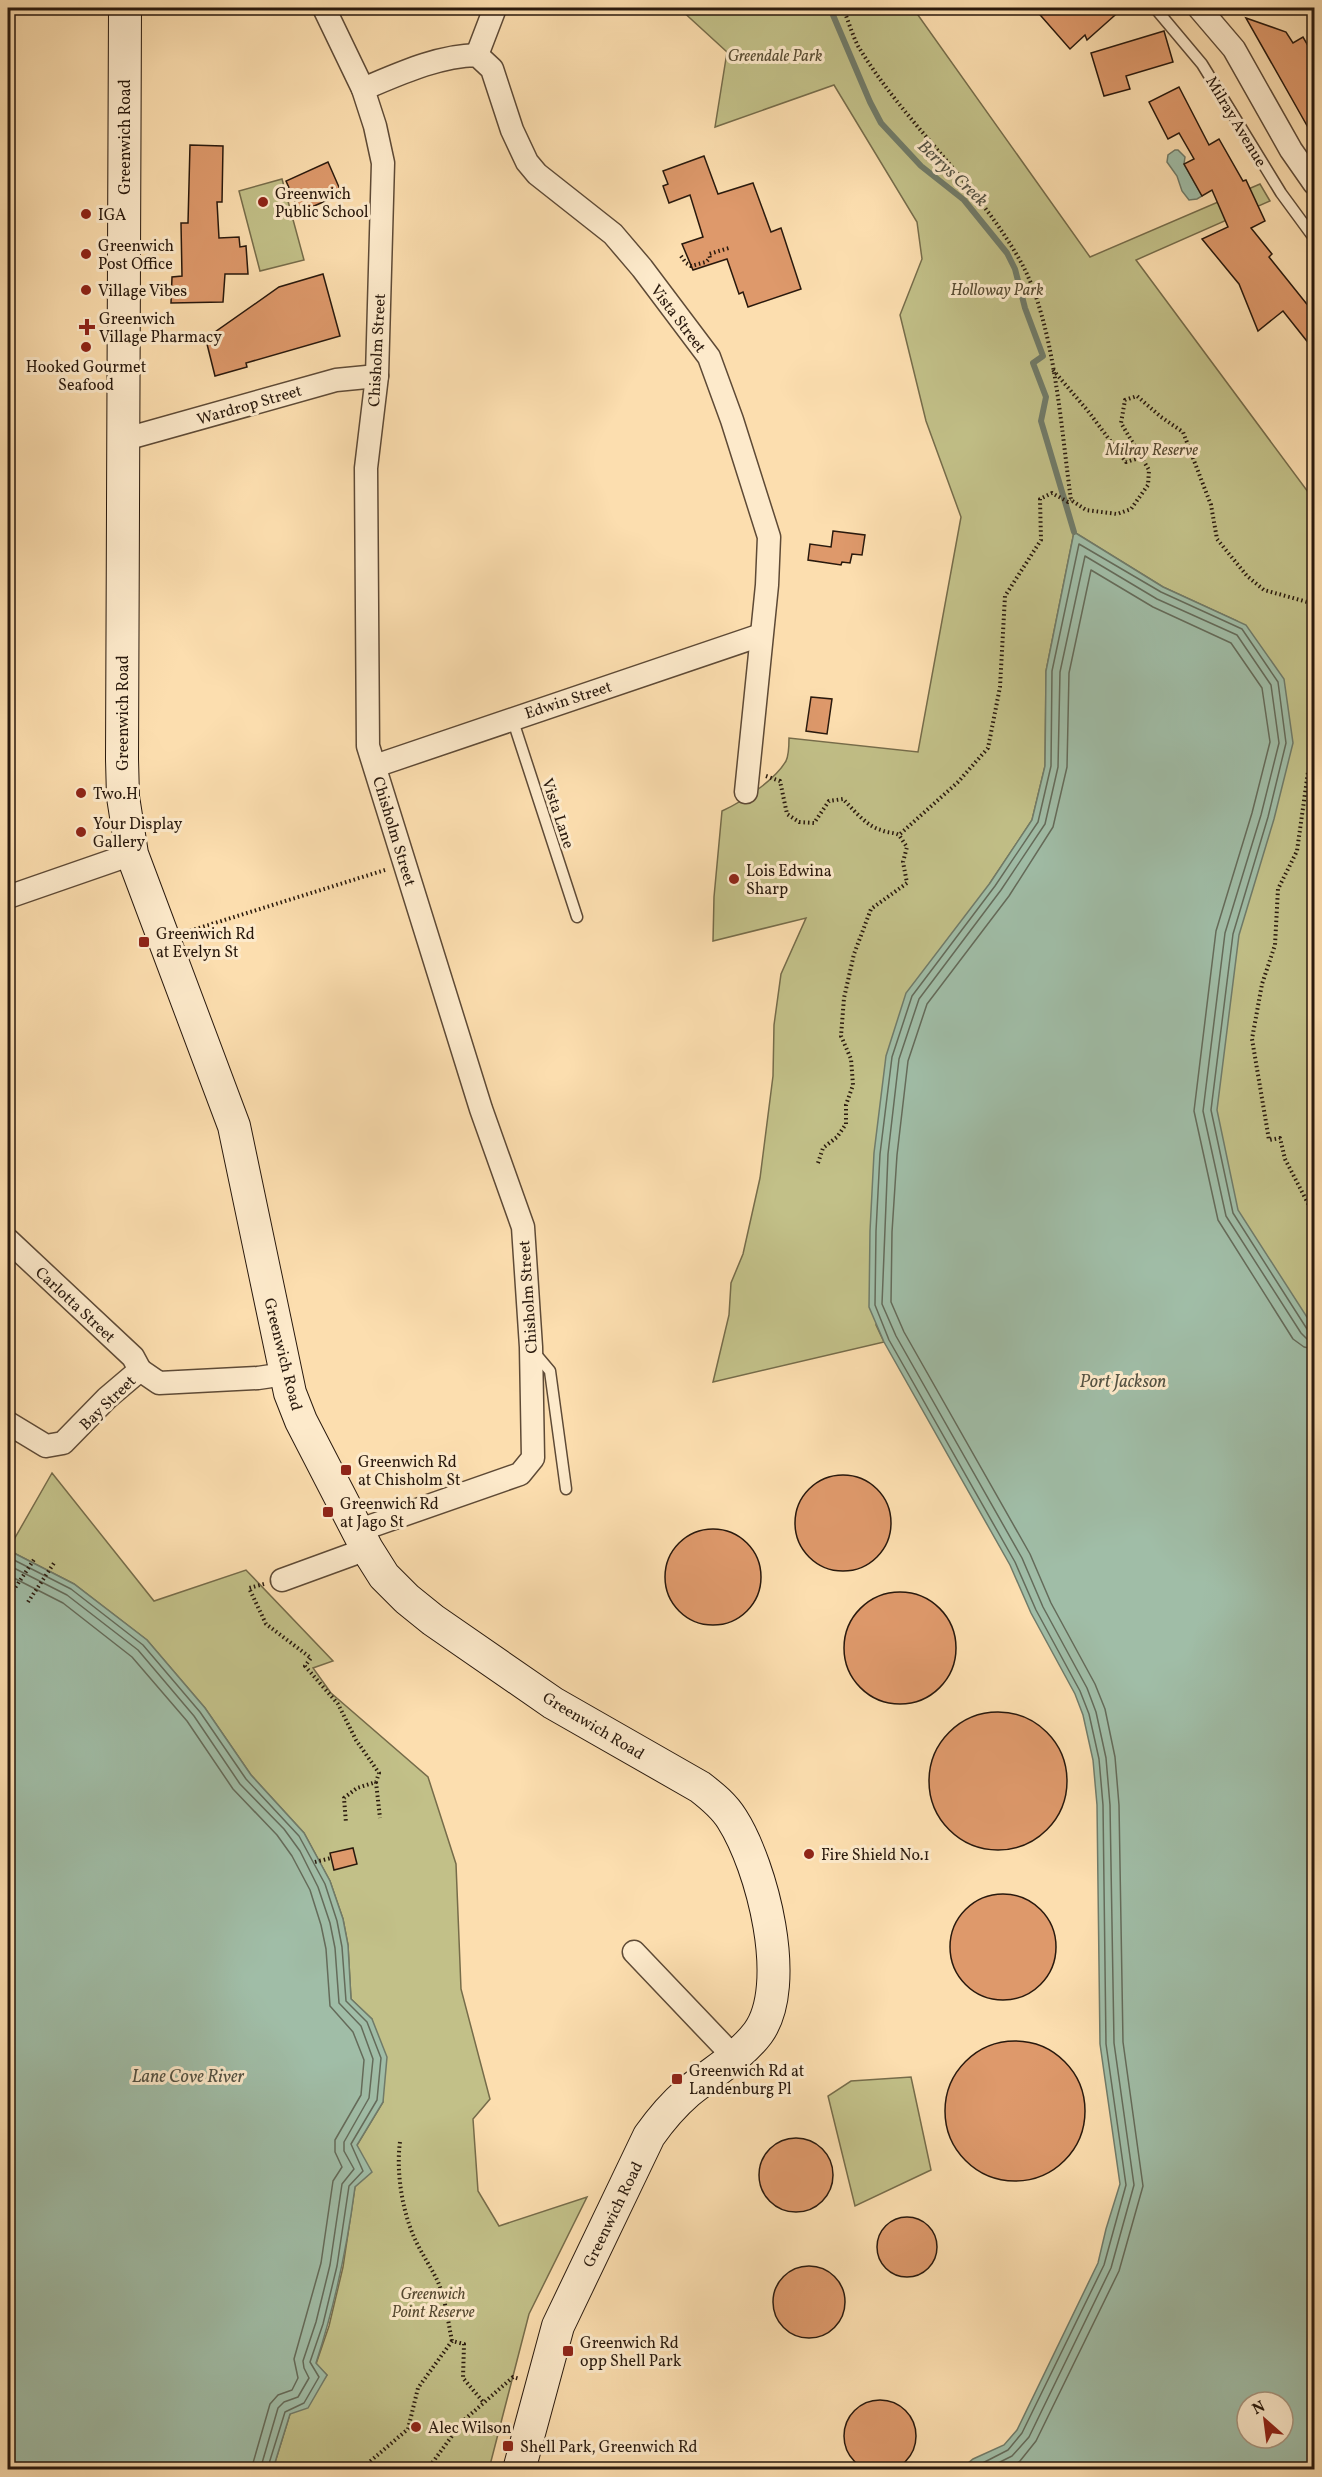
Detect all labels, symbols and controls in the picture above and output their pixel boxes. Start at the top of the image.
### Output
park label: Greendale Park [728,46,823,68]
street label: Milray Avenue [1199,72,1271,172]
street label: Greenwich Road [115,79,137,195]
water label: Berrys Creek [911,135,993,213]
place label: Greenwich Public School [275,184,369,224]
marker: Greenwich Public School [256,195,270,209]
place label: IGA [98,205,126,227]
marker: IGA [79,207,93,221]
place label: Greenwich Post Office [98,236,174,276]
marker: Greenwich Post Office [79,247,93,261]
street label: Vista Street [644,280,711,358]
park label: Holloway Park [950,280,1044,302]
place label: Village Vibes [98,281,187,303]
marker: Village Vibes [79,283,93,297]
street label: Chisholm Street [364,292,392,407]
place label: Greenwich Village Pharmacy [99,309,222,349]
marker: Greenwich Village Pharmacy [80,320,94,334]
marker: Hooked Gourmet Seafood [79,340,93,354]
place label: Hooked Gourmet Seafood [26,357,147,397]
street label: Wardrop Street [195,380,305,431]
park label: Milray Reserve [1105,440,1198,462]
street label: Greenwich Road [113,655,135,771]
street label: Edwin Street [522,676,615,725]
street label: Chisholm Street [366,774,420,889]
street label: Vista Lane [535,776,579,852]
place label: Two.H [93,784,138,806]
marker: Two.H [74,786,88,800]
place label: Your Display Gallery [93,814,183,854]
marker: Your Display Gallery [74,825,88,839]
place label: Lois Edwina Sharp [746,861,832,901]
marker: Lois Edwina Sharp [727,872,741,886]
place label: Greenwich Rd at Evelyn St [156,924,255,964]
marker: Greenwich Rd at Evelyn St [137,935,151,949]
street label: Chisholm Street [514,1239,544,1354]
street label: Carlotta Street [30,1262,120,1349]
street label: Greenwich Road [257,1296,307,1413]
water label: Port Jackson [1080,1370,1166,1395]
street label: Bay Street [75,1371,142,1436]
place label: Greenwich Rd at Chisholm St [358,1452,461,1492]
marker: Greenwich Rd at Chisholm St [339,1463,353,1477]
place label: Greenwich Rd at Jago St [340,1494,439,1534]
marker: Greenwich Rd at Jago St [321,1505,335,1519]
street label: Greenwich Road [538,1688,648,1766]
place label: Fire Shield No.1 [821,1845,930,1867]
marker: Fire Shield No.1 [802,1847,816,1861]
place label: Greenwich Rd at Landenburg Pl [689,2061,805,2101]
water label: Lane Cove River [132,2065,245,2090]
marker: Greenwich Rd at Landenburg Pl [670,2072,684,2086]
street label: Greenwich Road [579,2158,649,2272]
park label: Greenwich Point Reserve [391,2284,475,2324]
place label: Greenwich Rd opp Shell Park [580,2333,682,2373]
marker: Greenwich Rd opp Shell Park [561,2344,575,2358]
north arrow [1235,2390,1295,2450]
text: N [1249,2396,1270,2421]
place label: Alec Wilson [428,2418,512,2440]
marker: Alec Wilson [409,2420,423,2434]
place label: Shell Park, Greenwich Rd [520,2437,698,2459]
marker: Shell Park, Greenwich Rd [501,2439,515,2453]

